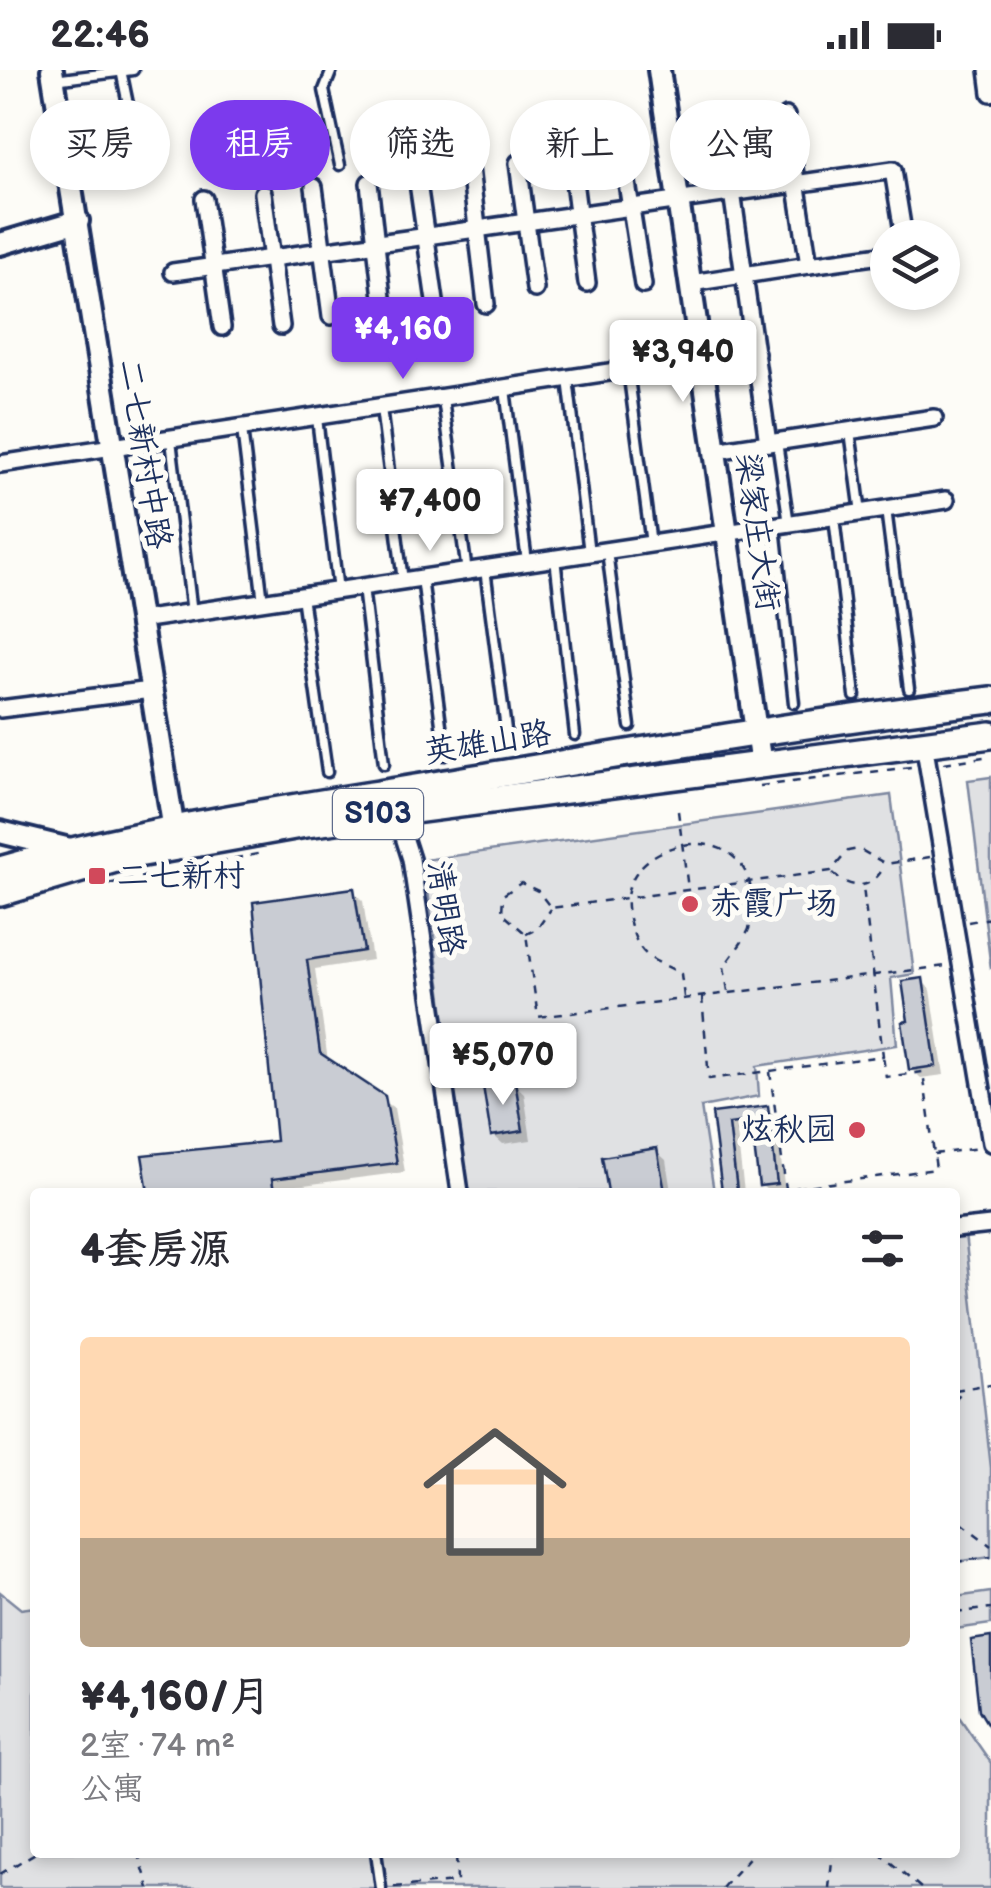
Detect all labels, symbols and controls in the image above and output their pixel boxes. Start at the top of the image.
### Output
text: 22:46 [50,13,150,58]
chip: 买房 [30,100,170,190]
chip: 租房 [190,100,330,190]
chip: 筛选 [350,100,490,190]
chip: 新上 [510,100,650,190]
chip: 公寓 [670,100,810,190]
map controls [870,220,960,310]
button: layers [870,220,960,310]
pin: ¥4,160 [322,297,484,382]
text: ¥4,160 [354,310,452,349]
pin: ¥3,940 [602,320,764,405]
text: ¥3,940 [631,333,735,372]
street label: 二七新村中路 [110,356,178,552]
street label: 梁家庄大街 [727,450,787,614]
pin: ¥7,400 [349,469,511,554]
text: ¥7,400 [378,482,482,521]
street label: 英雄山路 [422,714,554,772]
road number: S103 [333,789,423,839]
place label: 二七新村 [117,857,245,896]
street label: 清明路 [418,858,472,958]
marker: 二七新村 [86,865,108,887]
place label: 赤霞广场 [710,885,838,924]
marker: 赤霞广场 [679,893,701,915]
pin: ¥5,070 [422,1023,584,1108]
text: ¥5,070 [452,1036,554,1075]
place label: 炫秋园 [741,1111,837,1150]
marker: 炫秋园 [846,1119,868,1141]
icon: filters [855,1221,910,1276]
text: 4套房源 [80,1225,231,1276]
icon: home [405,1402,585,1582]
text: ¥4,160/月 [80,1672,271,1723]
text: 2室 · 74 m² [80,1727,235,1766]
text: 公寓 [80,1770,144,1809]

